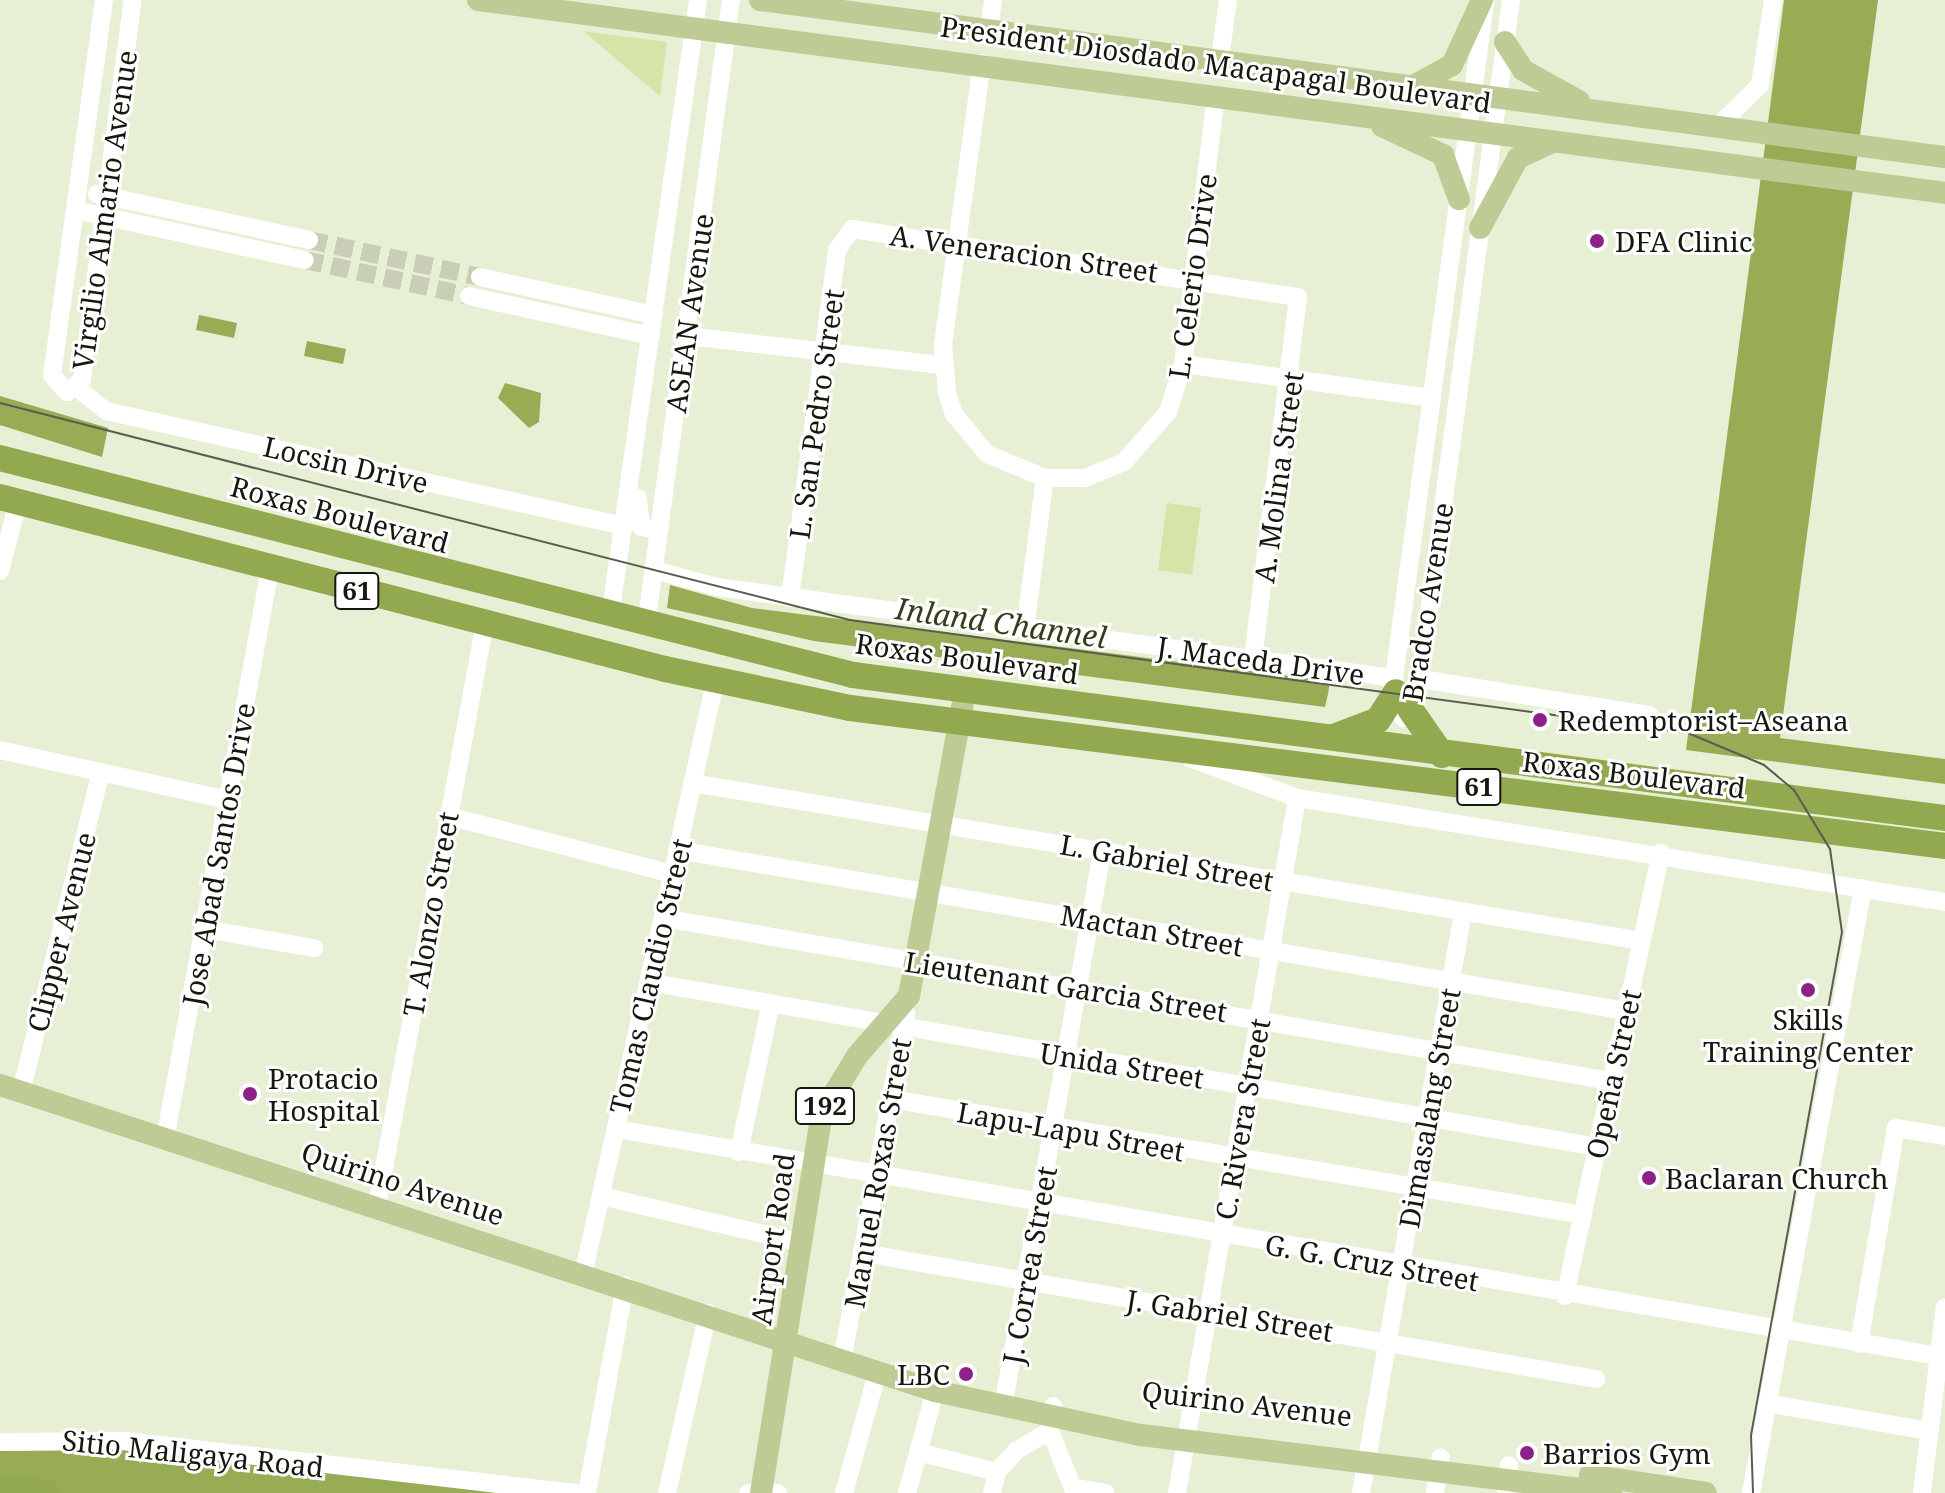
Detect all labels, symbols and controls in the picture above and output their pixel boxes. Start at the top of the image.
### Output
street label: President Diosdado Macapagal Boulevard [939,9,1493,119]
street label: Virgilio Almario Avenue [65,48,143,372]
street label: L. Celerio Drive [1161,171,1223,381]
street label: ASEAN Avenue [658,211,720,415]
street label: A. Veneracion Street [888,218,1160,288]
place label: DFA Clinic [1615,224,1753,258]
marker: DFA Clinic [1586,230,1608,252]
street label: L. San Pedro Street [782,287,850,541]
street label: A. Molina Street [1247,369,1309,585]
street label: Locsin Drive [260,429,432,499]
street label: Roxas Boulevard [227,469,453,559]
street label: Bradco Avenue [1395,500,1459,704]
road number: 61 [333,569,381,613]
water label: Inland Channel [893,590,1109,656]
street label: Roxas Boulevard [853,626,1081,690]
street label: J. Maceda Drive [1155,629,1367,691]
street label: Jose Abad Santos Drive [175,700,261,1008]
place label: Redemptorist–Aseana [1558,703,1849,737]
marker: Redemptorist–Aseana [1529,709,1551,731]
street label: Roxas Boulevard [1520,744,1748,804]
road number: 61 [1455,765,1503,809]
street label: T. Alonzo Street [395,809,465,1019]
street label: L. Gabriel Street [1058,827,1276,897]
street label: Clipper Avenue [20,829,102,1035]
street label: Tomas Claudio Street [602,835,698,1117]
street label: Mactan Street [1058,897,1246,963]
street label: Lieutenant Garcia Street [902,944,1230,1028]
marker: Skills Training Center [1799,981,1817,999]
street label: Dimasalang Street [1391,985,1467,1231]
street label: Opeña Street [1579,986,1647,1162]
place label: Skills Training Center [1703,1002,1913,1068]
street label: C. Rivera Street [1208,1016,1276,1222]
street label: Unida Street [1038,1035,1206,1095]
street label: Manuel Roxas Street [837,1036,917,1310]
place label: Protacio Hospital [268,1061,379,1127]
marker: Protacio Hospital [239,1083,261,1105]
road number: 192 [793,1084,857,1128]
street label: Lapu-Lapu Street [955,1094,1187,1168]
street label: Quirino Avenue [297,1134,509,1232]
street label: Airport Road [743,1151,801,1327]
place label: Baclaran Church [1665,1161,1889,1195]
street label: J. Correa Street [995,1164,1063,1366]
marker: Baclaran Church [1640,1169,1658,1187]
street label: G. G. Cruz Street [1263,1227,1481,1297]
street label: J. Gabriel Street [1124,1282,1336,1348]
place label: LBC [897,1357,950,1391]
marker: LBC [957,1365,975,1383]
street label: Quirino Avenue [1140,1373,1354,1433]
street label: Sitio Maligaya Road [61,1423,325,1483]
place label: Barrios Gym [1543,1436,1711,1470]
marker: Barrios Gym [1518,1444,1536,1462]

